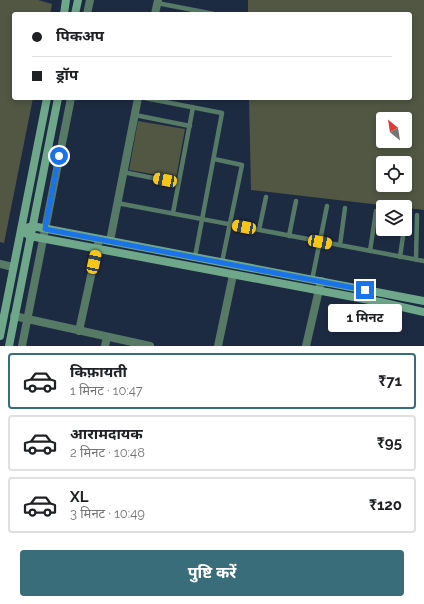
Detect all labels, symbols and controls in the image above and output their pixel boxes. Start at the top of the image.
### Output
text: पिकअप [56,27,104,45]
text: ड्रॉप [56,66,78,84]
north arrow [376,112,412,148]
map controls [376,112,412,236]
route start [50,147,68,165]
button: locate [376,156,412,192]
car [152,172,178,188]
button: layers [376,200,412,236]
car [231,219,257,235]
car [307,234,333,250]
car [86,249,102,275]
route end [356,281,374,299]
callout: 1 मिनट [328,304,402,332]
text: 1 मिनट [347,310,383,325]
icon: car [22,363,58,399]
text: किफ़ायती [70,363,127,381]
text: ₹71 [378,372,402,390]
text: 1 मिनट · 10:47 [70,383,143,398]
icon: car [22,425,58,461]
text: आरामदायक [70,425,143,443]
text: ₹95 [377,434,402,452]
text: 2 मिनट · 10:48 [70,445,145,460]
icon: car [22,487,58,523]
text: XL [70,488,88,506]
text: ₹120 [369,496,402,514]
text: 3 मिनट · 10:49 [70,506,145,521]
button: पुष्टि करें [20,550,404,596]

